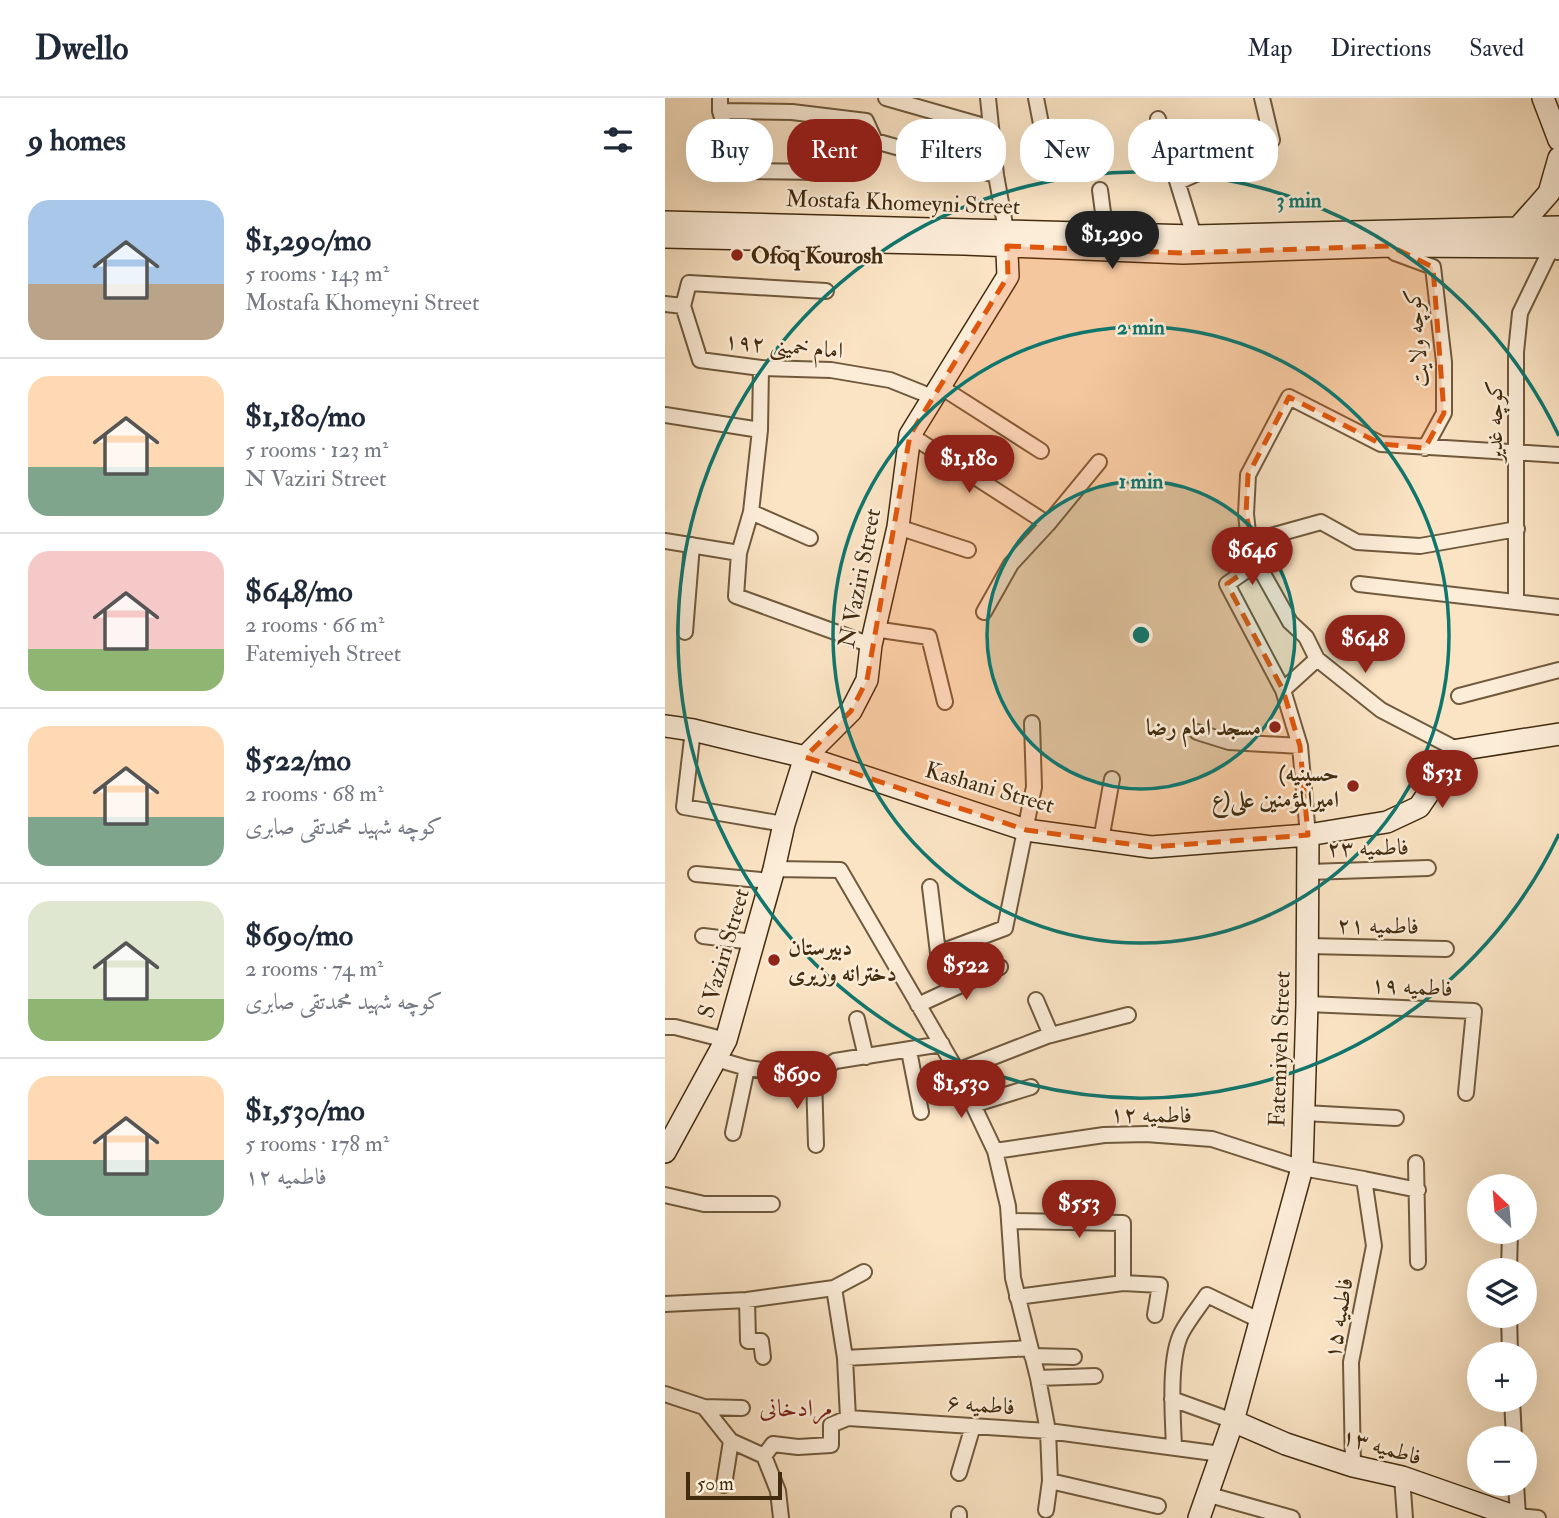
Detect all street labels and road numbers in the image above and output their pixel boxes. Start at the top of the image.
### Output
street label: Mostafa Khomeyni Street [785,184,1021,221]
street label: کوچه ولایت [1398,287,1436,389]
street label: امام خمینی ۱۹۲ [723,326,844,370]
street label: کوچه غدیر [1480,380,1510,464]
street label: N Vaziri Street [832,506,887,650]
street label: Kashani Street [922,755,1058,820]
street label: فاطمیه ۲۳ [1327,832,1409,863]
street label: S Vaziri Street [691,885,756,1021]
street label: فاطمیه ۲۱ [1337,910,1419,941]
street label: Fatemiyeh Street [1262,970,1297,1128]
street label: فاطمیه ۱۹ [1370,970,1454,1003]
street label: فاطمیه ۱۲ [1110,1099,1192,1130]
street label: فاطمیه ۱۵ [1317,1275,1360,1361]
street label: فاطمیه ۶ [946,1388,1016,1421]
street label: فاطمیه ۱۳ [1339,1421,1425,1472]

